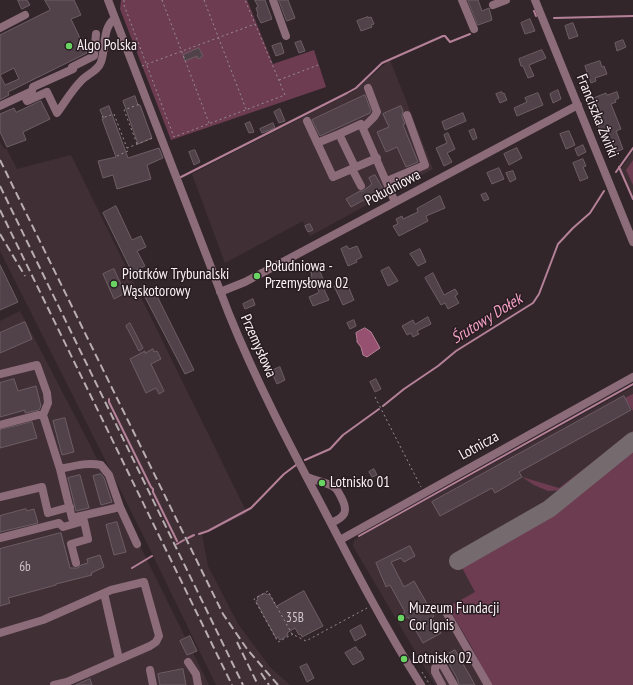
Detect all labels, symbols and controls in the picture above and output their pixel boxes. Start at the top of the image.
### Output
place label: Algo Polska [77,37,137,55]
marker: Algo Polska [64,41,74,51]
street label: Franciszka Żwirki [572,72,622,160]
street label: Południowa [362,166,424,210]
place label: Południowa - Przemysłowa 02 [265,258,349,293]
place label: Piotrków Trybunalski Wąskotorowy [122,266,229,301]
marker: Południowa - Przemysłowa 02 [252,271,262,281]
marker: Piotrków Trybunalski Wąskotorowy [109,279,119,289]
water label: Śrutowy Dołek [448,290,526,348]
street label: Przemysłowa [236,312,280,380]
street label: Lotnicza [456,428,502,464]
place label: Lotnisko 01 [330,474,390,492]
marker: Lotnisko 01 [317,478,327,488]
house number: 6b [19,559,31,575]
place label: Muzeum Fundacji Cor Ignis [409,600,500,635]
house number: 35B [286,610,304,626]
marker: Muzeum Fundacji Cor Ignis [396,613,406,623]
place label: Lotnisko 02 [412,650,472,668]
marker: Lotnisko 02 [399,654,409,664]

